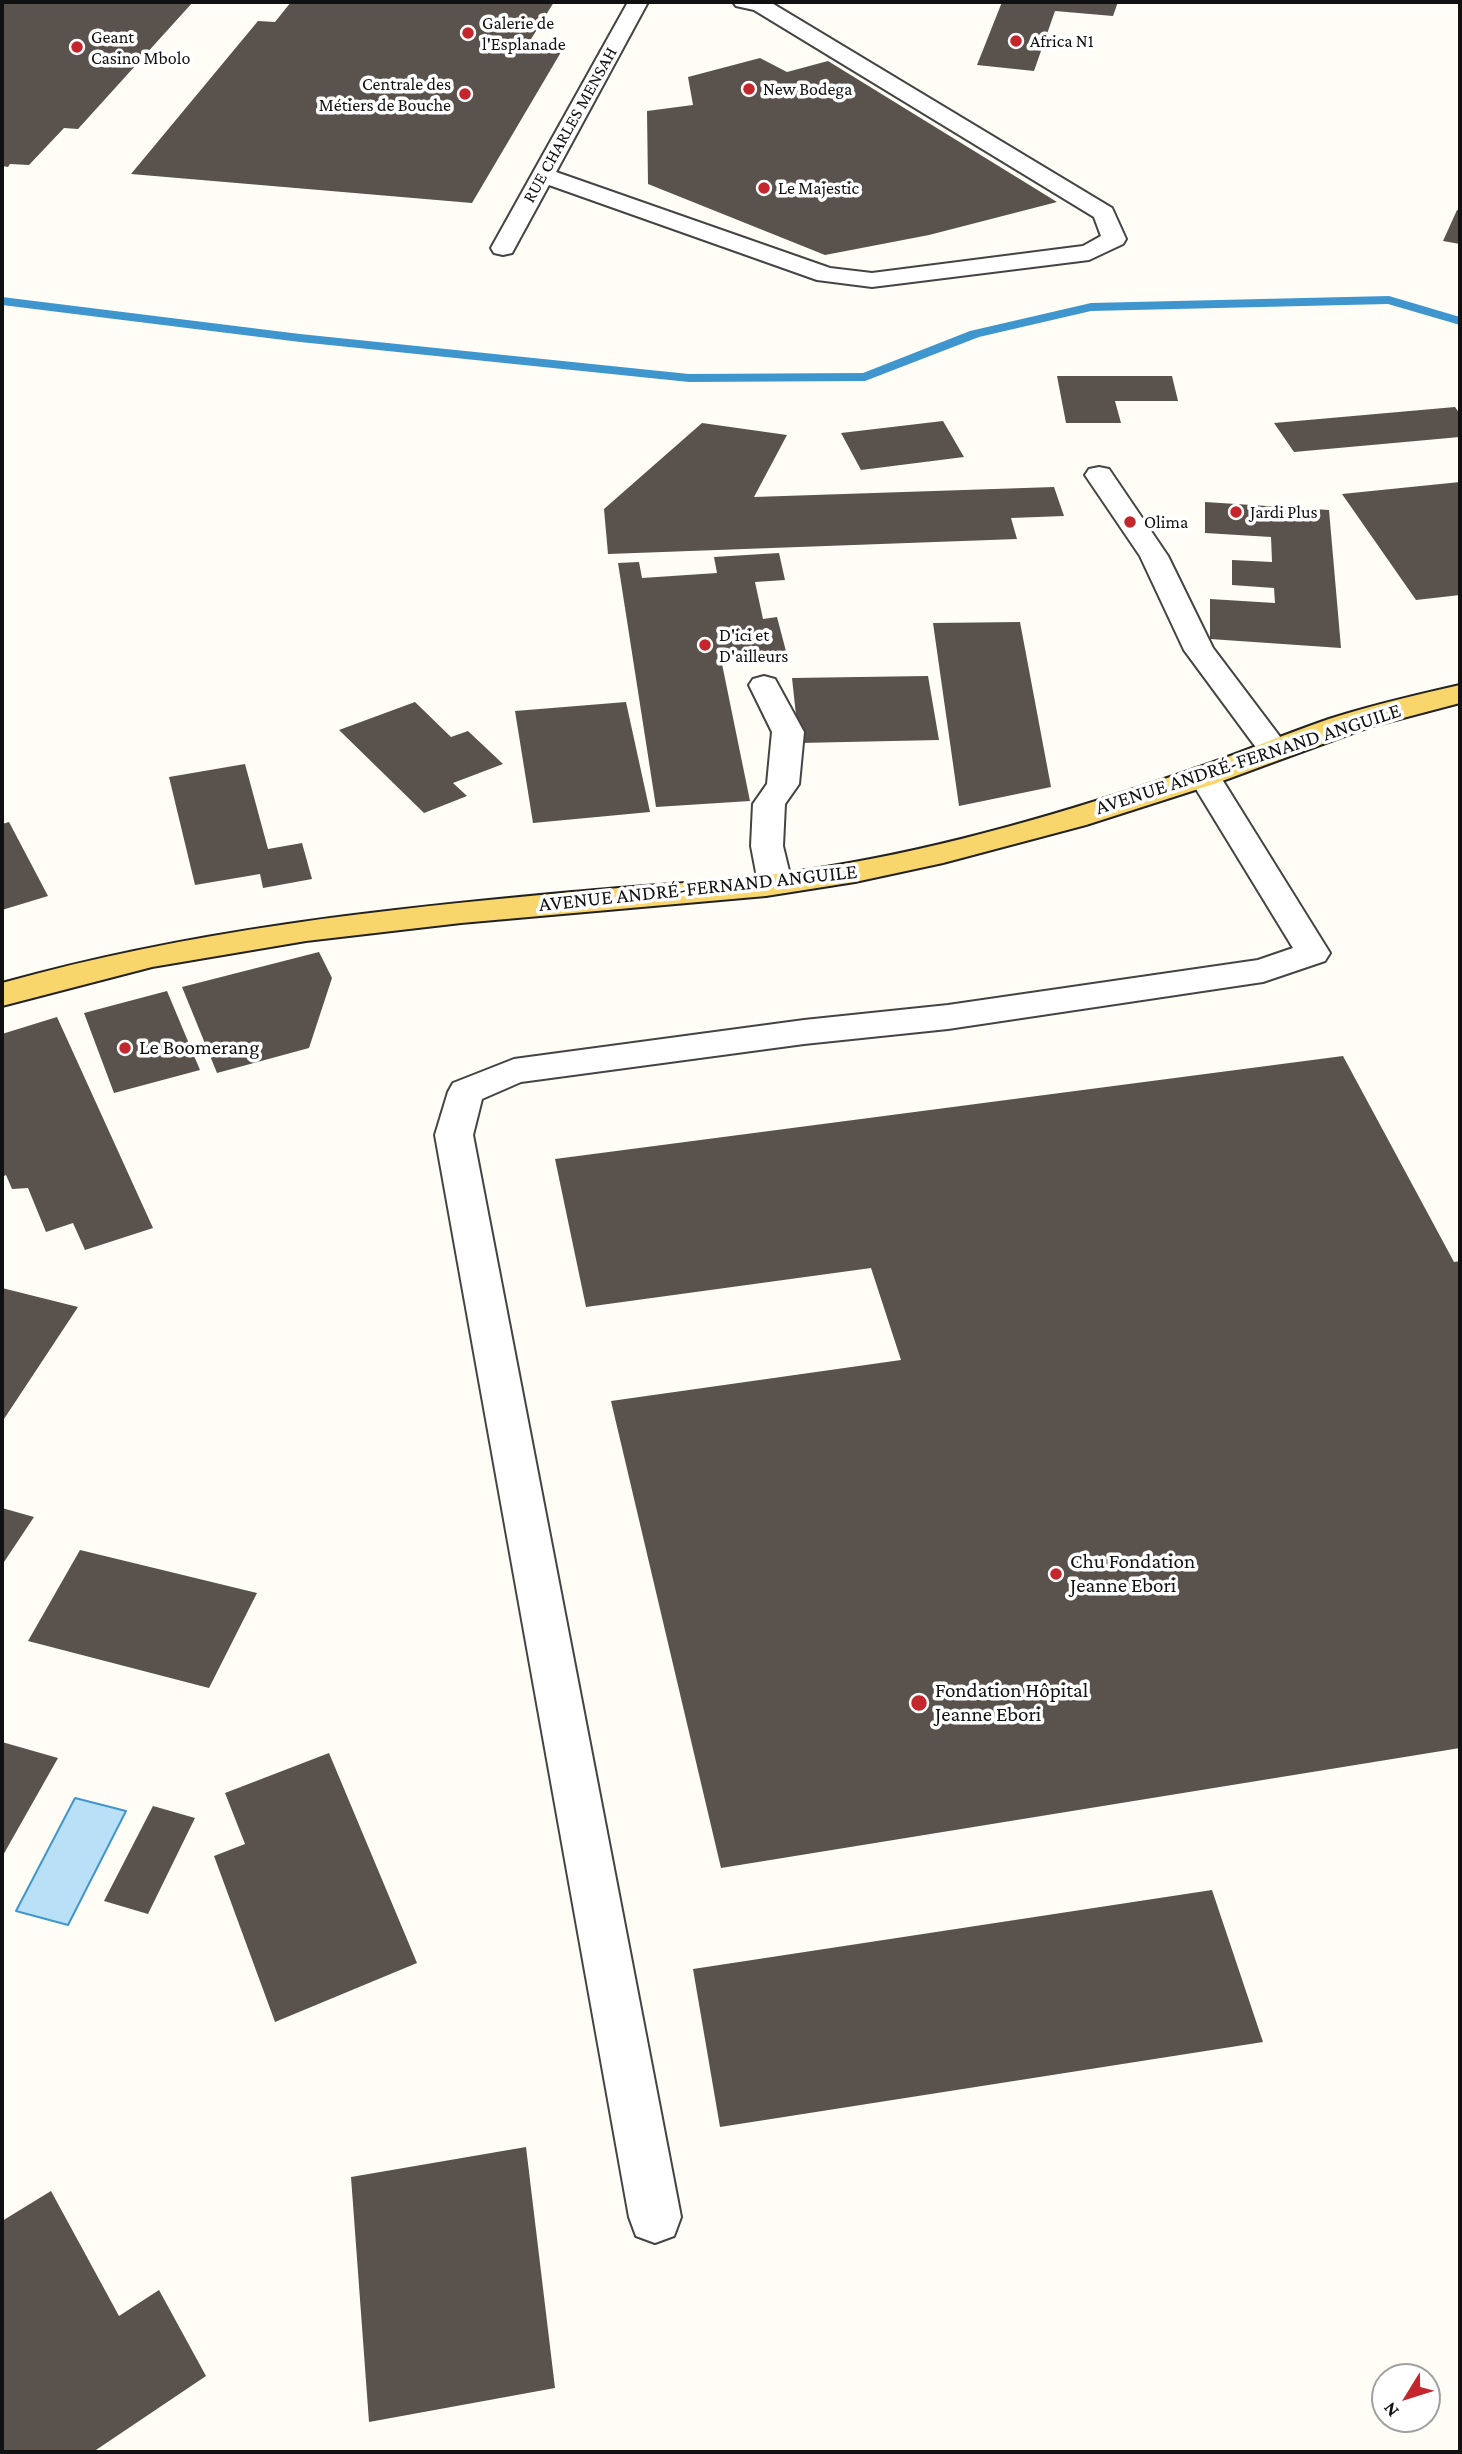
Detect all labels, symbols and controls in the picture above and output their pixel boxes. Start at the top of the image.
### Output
place label: Galerie de l'Esplanade [482,12,566,54]
marker: Galerie de l'Esplanade [460,25,476,41]
place label: Geant Casino Mbolo [91,26,190,68]
place label: Africa N1 [1030,30,1094,52]
marker: Africa N1 [1008,33,1024,49]
marker: Geant Casino Mbolo [69,39,85,55]
street label: RUE CHARLES MENSAH [518,43,622,207]
place label: Centrale des Métiers de Bouche [319,73,451,116]
place label: New Bodega [763,78,852,100]
marker: New Bodega [741,81,757,97]
marker: Centrale des Métiers de Bouche [457,86,473,102]
place label: Le Majestic [778,177,859,199]
marker: Le Majestic [756,180,772,196]
place label: Jardi Plus [1250,501,1318,523]
marker: Jardi Plus [1228,504,1244,520]
place label: Olima [1144,511,1188,533]
marker: Olima [1122,514,1138,530]
place label: D'ici et D'ailleurs [719,624,788,666]
marker: D'ici et D'ailleurs [697,637,713,653]
street label: AVENUE ANDRÉ-FERNAND ANGUILE [1092,698,1404,820]
street label: AVENUE ANDRÉ-FERNAND ANGUILE [538,859,858,917]
place label: Le Boomerang [139,1035,259,1061]
marker: Le Boomerang [117,1040,133,1056]
place label: Chu Fondation Jeanne Ebori [1070,1549,1195,1599]
marker: Chu Fondation Jeanne Ebori [1048,1566,1064,1582]
place label: Fondation Hôpital Jeanne Ebori [935,1678,1088,1728]
marker: Fondation Hôpital Jeanne Ebori [909,1693,929,1713]
north arrow [1371,2363,1441,2433]
text: N [1378,2398,1403,2422]

